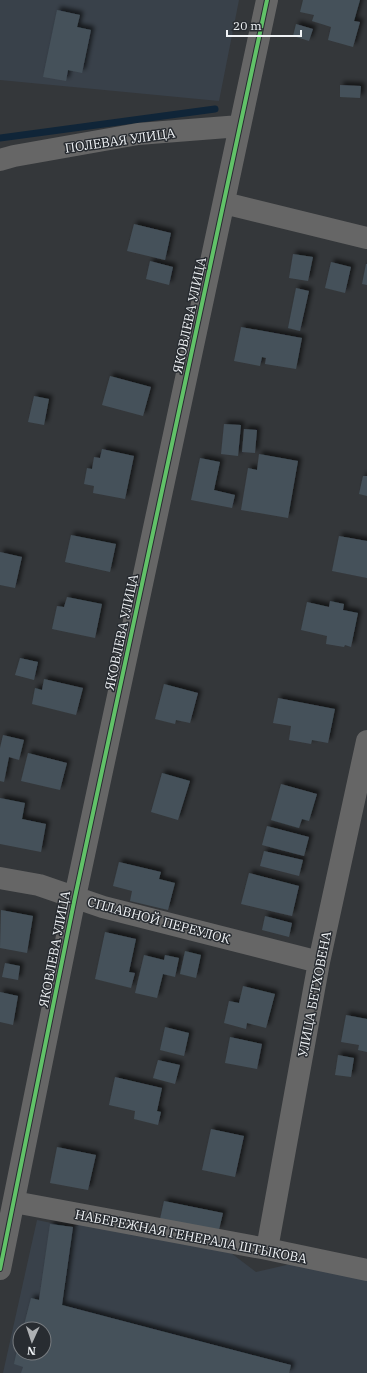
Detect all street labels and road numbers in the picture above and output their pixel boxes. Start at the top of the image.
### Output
street label: ПОЛЕВАЯ УЛИЦА [64,124,176,157]
street label: ЯКОВЛЕВА УЛИЦА [169,255,210,375]
street label: ЯКОВЛЕВА УЛИЦА [101,572,142,692]
street label: ЯКОВЛЕВА УЛИЦА [35,889,74,1009]
street label: СПЛАВНОЙ ПЕРЕУЛОК [86,893,232,948]
street label: УЛИЦА БЕТХОВЕНА [294,930,335,1058]
street label: НАБЕРЕЖНАЯ ГЕНЕРАЛА ШТЫКОВА [73,1206,308,1267]

